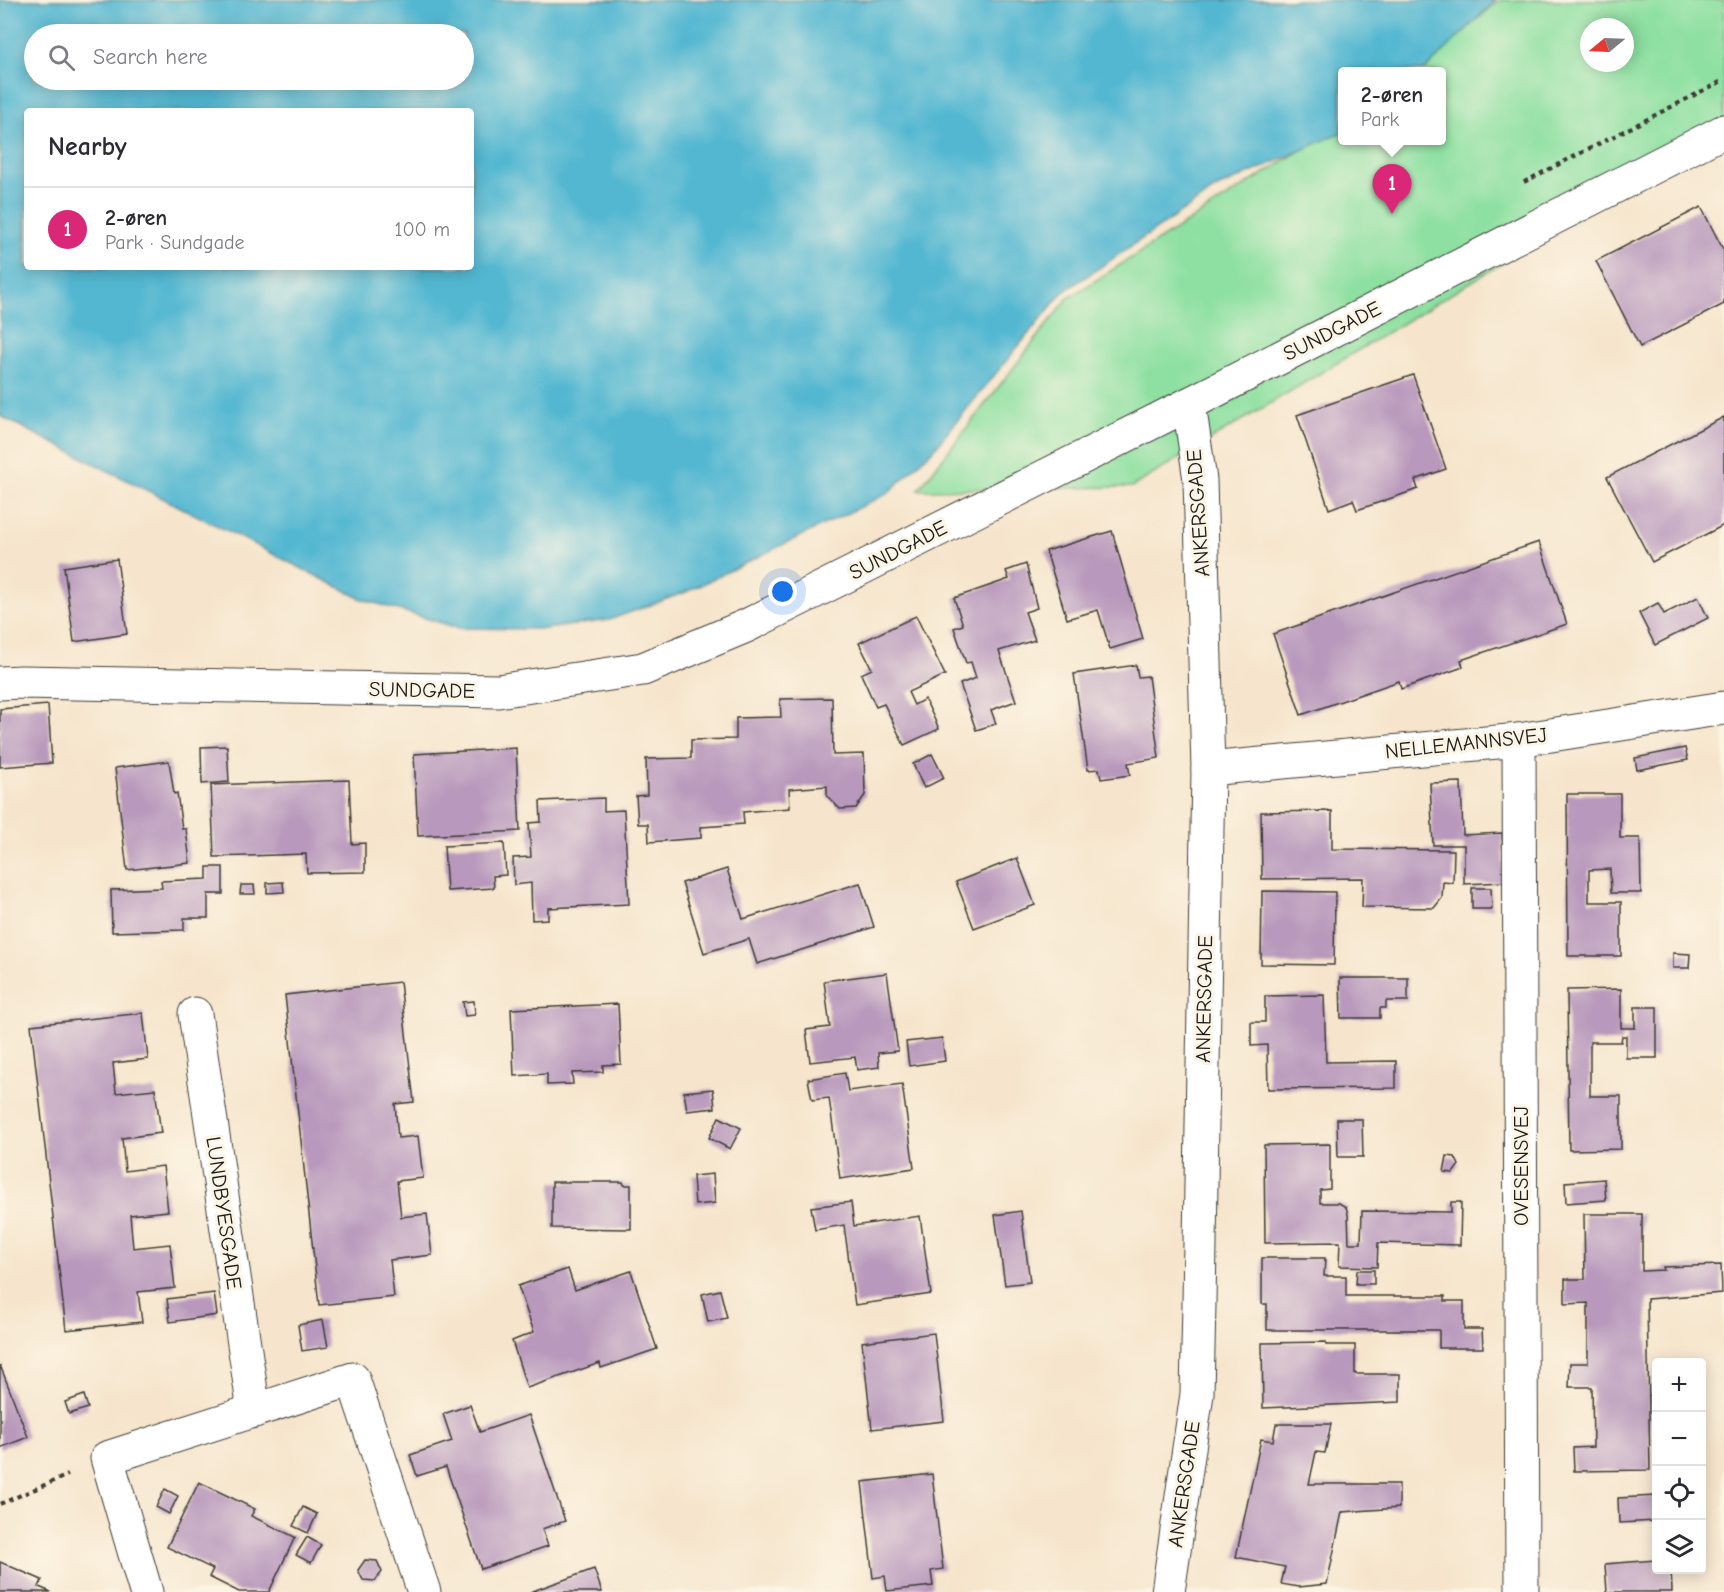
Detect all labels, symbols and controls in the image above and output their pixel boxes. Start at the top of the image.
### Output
north arrow [1580,18,1634,72]
search box [24,24,474,90]
icon: search [45,41,78,74]
text: Search here [93,44,208,70]
popup [1338,67,1446,145]
text: 2-øren [1361,82,1423,108]
text: Park [1361,108,1399,131]
text: Nearby [48,132,127,162]
pin: 1 [1372,164,1412,214]
text: 2-øren [105,205,167,231]
text: 1 [64,218,71,241]
text: 100 m [395,218,450,241]
text: Park · Sundgade [105,231,245,254]
street label: SUNDGADE [1279,296,1385,366]
street label: ANKERSGADE [1182,448,1214,578]
street label: SUNDGADE [845,515,951,585]
your location [768,577,797,606]
street label: SUNDGADE [369,677,475,703]
street label: NELLEMANNSVEJ [1384,723,1548,763]
street label: ANKERSGADE [1191,935,1217,1063]
street label: OVESENSVEJ [1509,1106,1533,1226]
street label: LUNDBYESGADE [201,1135,247,1291]
map controls [1652,1358,1706,1574]
button: + [1652,1358,1706,1412]
button: − [1652,1412,1706,1466]
street label: ANKERSGADE [1163,1419,1205,1549]
button: locate [1652,1466,1706,1520]
button: layers [1652,1520,1706,1574]

